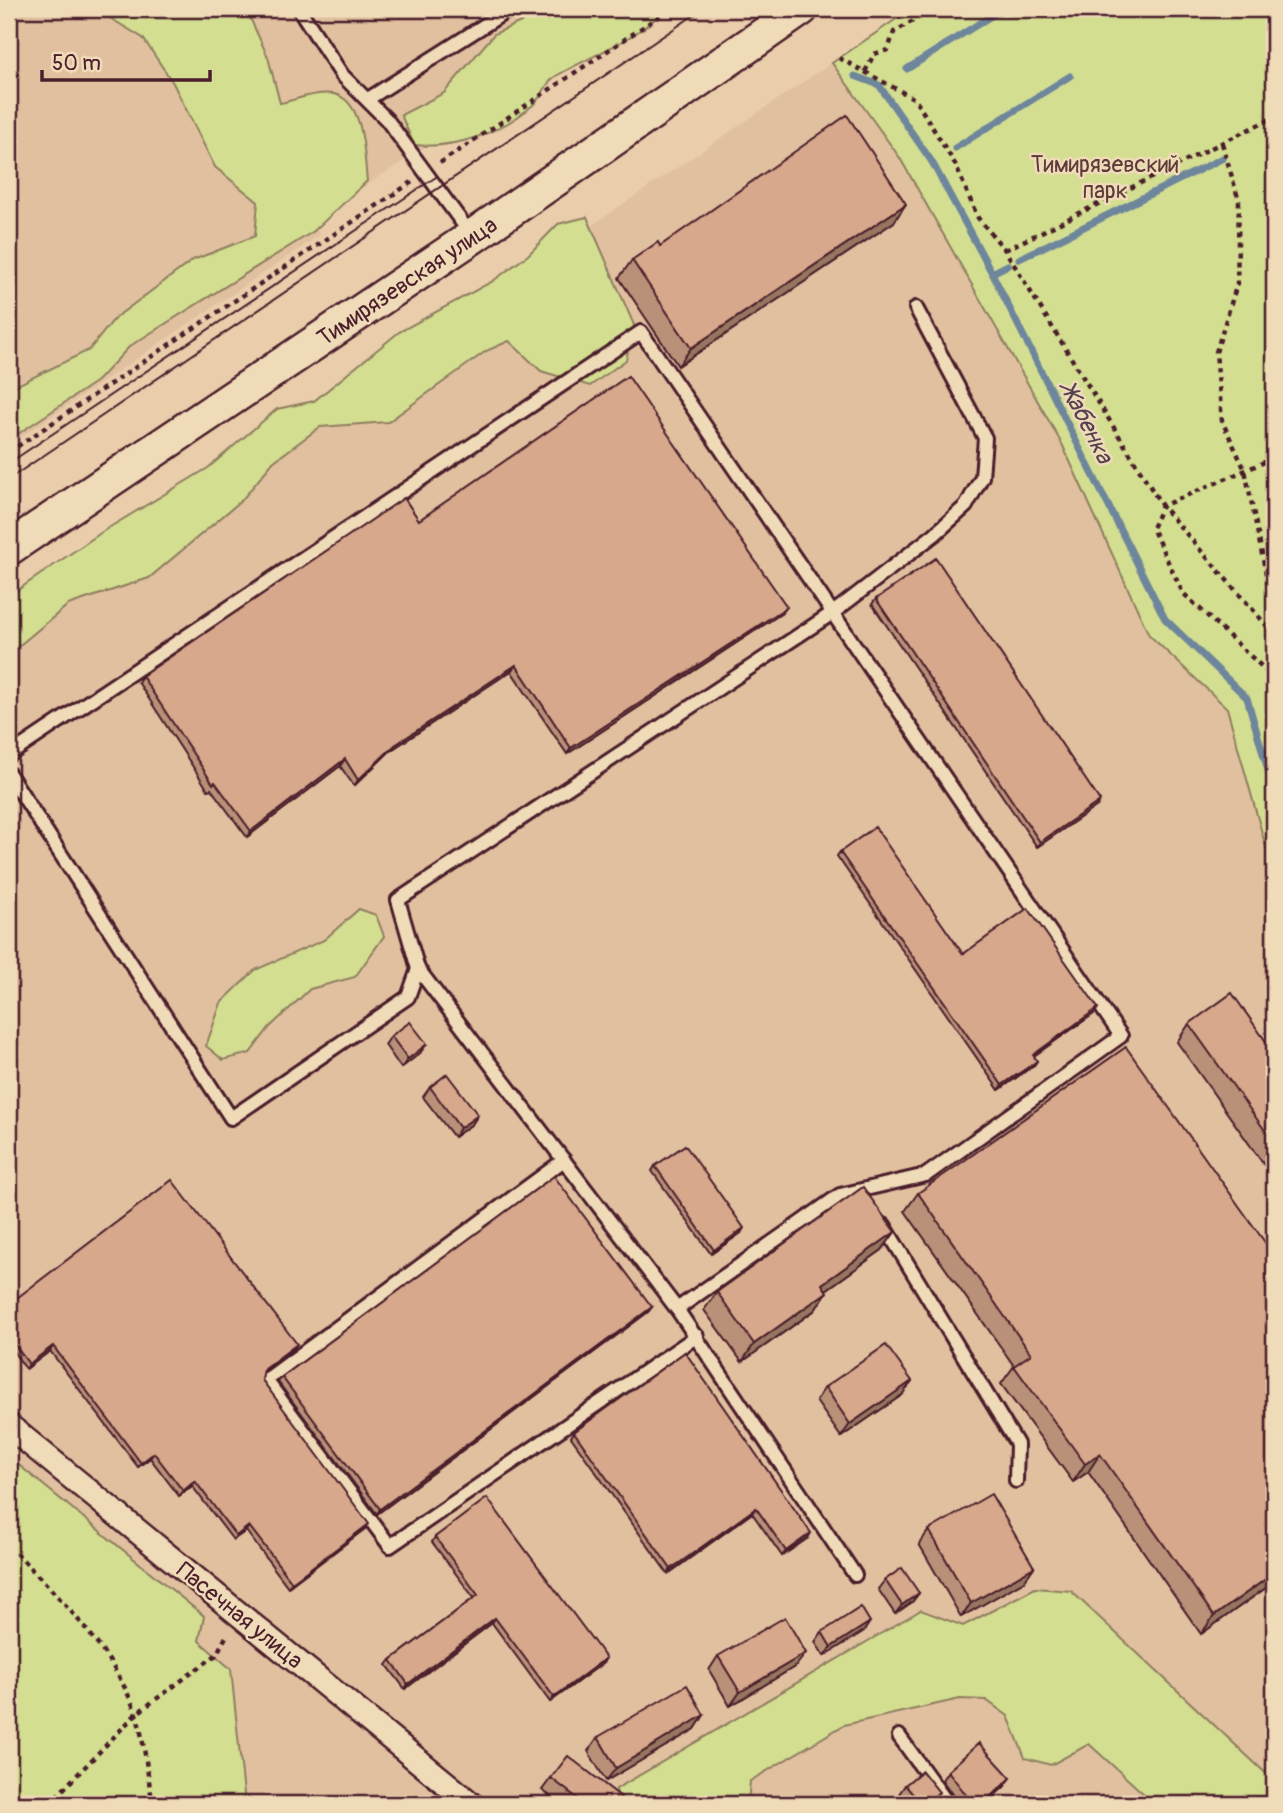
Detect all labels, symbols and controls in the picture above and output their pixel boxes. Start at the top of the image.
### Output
scale bar [42,38,210,82]
text: 50 m [52,50,101,77]
park label: Тимирязевский парк [1031,150,1179,205]
street label: Тимирязевская улица [312,210,503,352]
water label: Жабенка [1053,376,1120,470]
street label: Пасечная улица [171,1556,309,1675]

